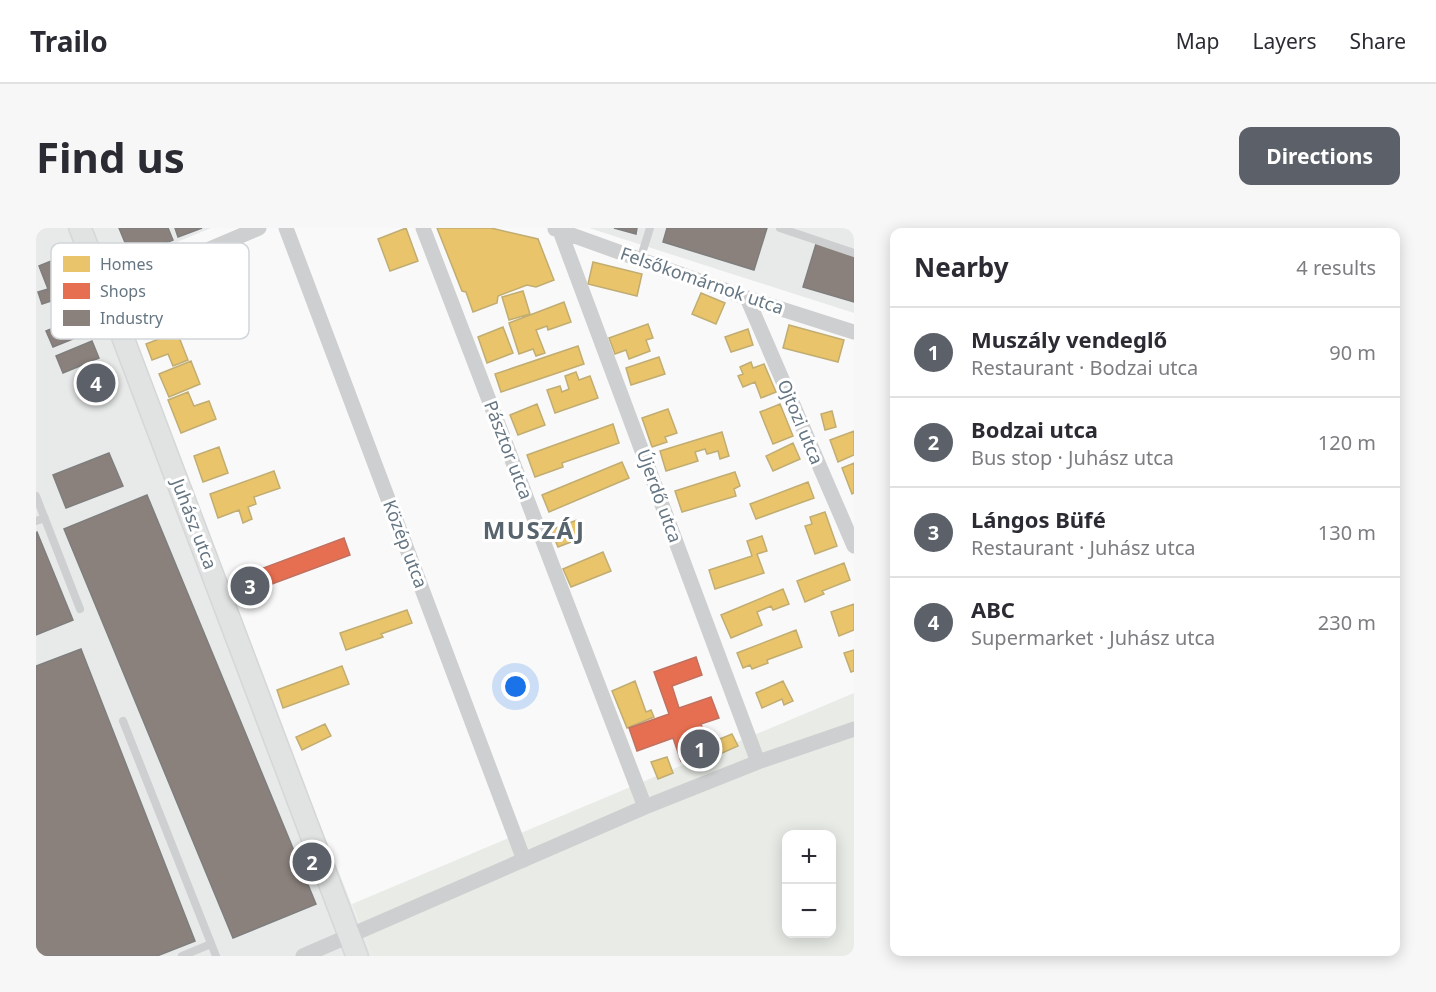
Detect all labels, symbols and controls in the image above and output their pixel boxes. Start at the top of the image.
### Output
text: Trailo [30,22,108,60]
text: Map [1176,27,1220,55]
text: Layers [1253,27,1317,55]
text: Share [1350,27,1406,55]
button: Directions [1239,127,1400,185]
text: Find us [36,128,185,185]
street label: Felsőkomárnok utca [617,241,787,319]
legend [51,243,249,339]
text: Nearby [914,249,1009,285]
text: Homes [100,253,153,275]
text: 4 results [1296,254,1376,281]
text: Shops [100,280,146,302]
text: Industry [100,307,164,329]
text: Muszály vendeglő [971,324,1167,354]
text: 1 [928,339,939,366]
text: 90 m [1329,339,1376,366]
text: Restaurant · Bodzai utca [971,354,1198,381]
pin: 4 [76,360,116,406]
street label: Ojtozi utca [772,375,830,468]
street label: Pásztor utca [479,397,539,502]
text: Bodzai utca [971,414,1098,444]
text: 2 [928,429,939,456]
text: 120 m [1318,429,1376,456]
text: Bus stop · Juhász utca [971,444,1174,471]
street label: Újerdő utca [632,445,688,546]
street label: Juhász utca [166,473,223,572]
street label: Közép utca [378,496,434,591]
text: Lángos Büfé [971,504,1106,534]
district label: MUSZÁJ [483,513,585,546]
text: 3 [928,519,939,546]
text: 130 m [1318,519,1376,546]
text: Restaurant · Juhász utca [971,534,1196,561]
pin: 3 [230,564,270,608]
text: ABC [971,594,1015,624]
text: 4 [928,609,939,636]
text: 230 m [1318,609,1376,636]
text: Supermarket · Juhász utca [971,624,1215,651]
your location [501,672,530,701]
pin: 1 [680,726,720,772]
map controls [782,830,836,938]
button: + [782,830,836,884]
pin: 2 [292,840,332,884]
button: − [782,884,836,938]

